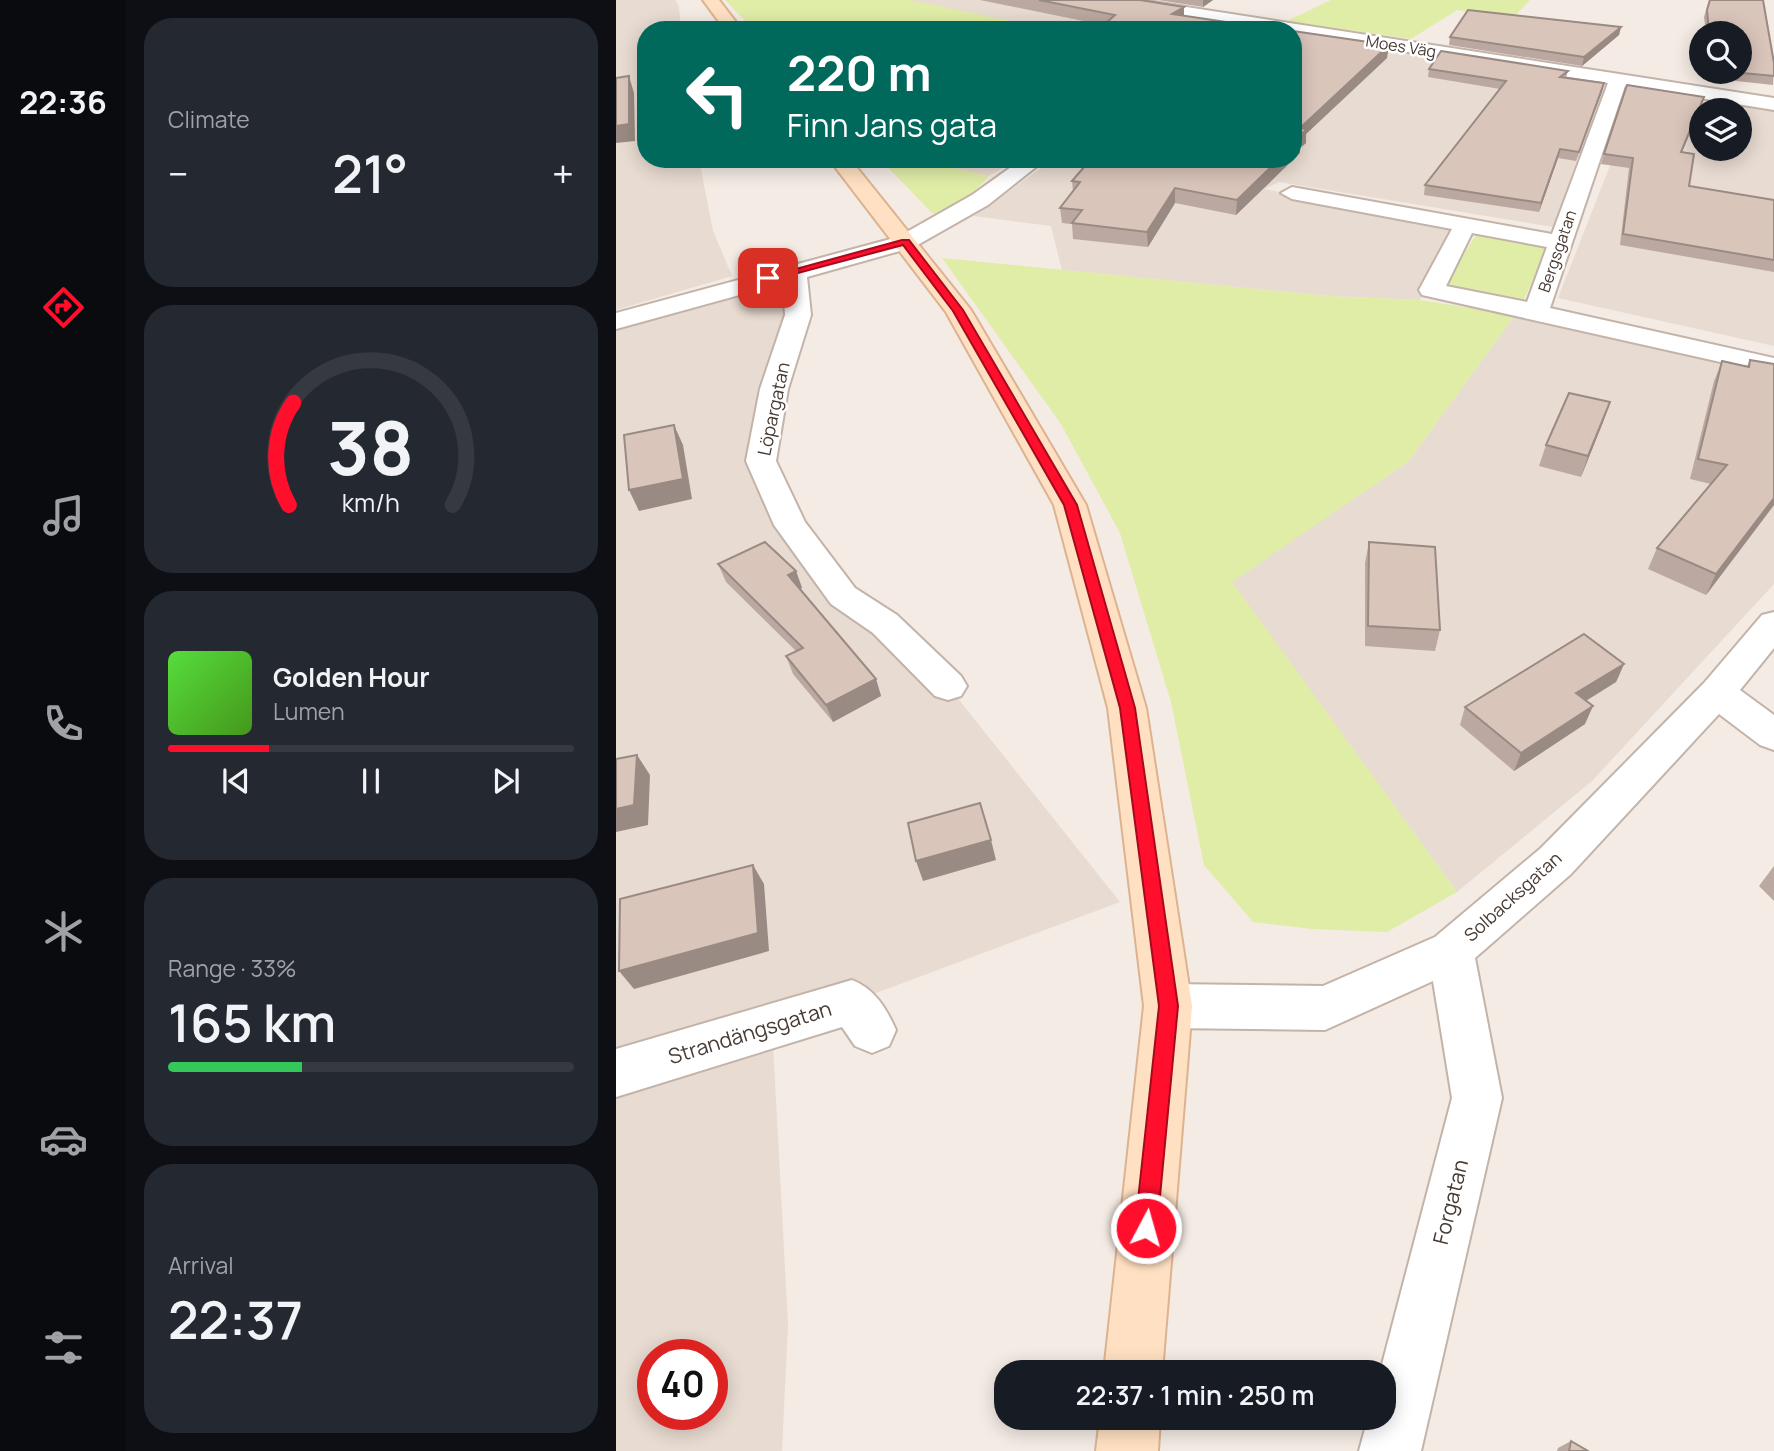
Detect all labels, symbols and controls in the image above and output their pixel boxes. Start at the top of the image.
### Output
map controls [1689,21,1752,161]
button: search [1689,21,1752,84]
street label: Moes Väg [1364,30,1438,62]
text: 220 m [787,39,931,106]
icon: left [672,49,763,140]
text: 22:36 [19,80,107,124]
button: layers [1689,98,1752,161]
text: Climate [168,103,250,135]
text: Finn Jans gata [787,103,997,147]
text: 21° [332,138,408,209]
text: − [168,147,189,199]
text: + [552,147,574,199]
street label: Bergsgatan [1533,207,1581,295]
pin [738,248,798,308]
icon: arrive [749,259,787,297]
icon: directions [39,283,88,332]
street label: Löpargatan [751,360,795,458]
text: 38 [328,397,414,497]
text: km/h [342,485,400,520]
icon: music [39,491,88,540]
text: Golden Hour [273,659,430,695]
text: Lumen [273,695,345,727]
icon: phone [39,699,88,748]
icon: previous [217,762,255,800]
icon: pause [352,762,390,800]
icon: next [487,762,525,800]
street label: Solbacksgatan [1458,846,1566,946]
icon: climate [39,907,88,956]
text: Range · 33% [168,952,297,984]
text: 165 km [168,987,336,1058]
street label: Strandängsgatan [665,994,835,1070]
icon: car [39,1115,88,1164]
street label: Forgatan [1426,1156,1474,1247]
position arrow [1109,1191,1183,1265]
text: Arrival [168,1249,234,1281]
text: 22:37 [168,1284,303,1355]
icon: filters [39,1323,88,1372]
speed limit sign: 40 [637,1339,728,1430]
text: 22:37 · 1 min · 250 m [1076,1377,1314,1413]

